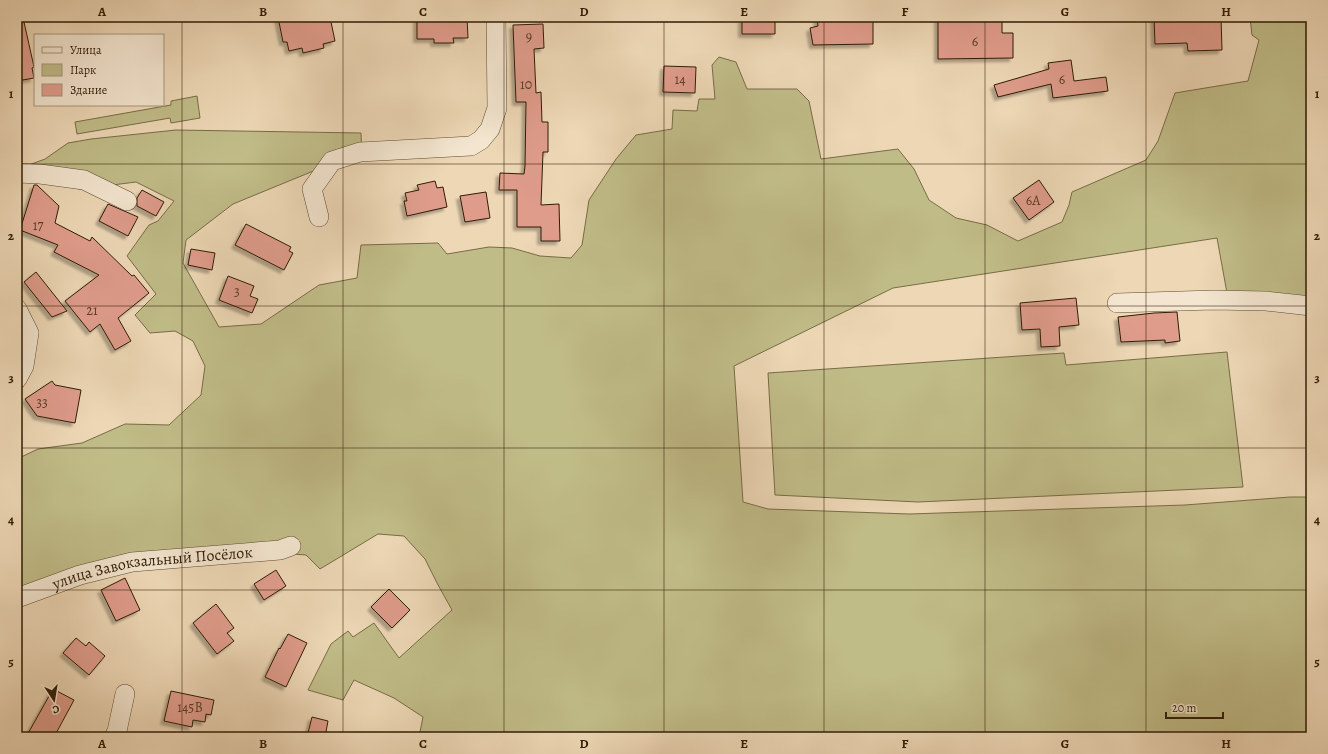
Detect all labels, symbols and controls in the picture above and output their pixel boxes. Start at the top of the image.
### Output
text: A [97,3,107,20]
text: B [259,3,267,20]
text: C [419,3,427,20]
text: D [579,3,589,20]
text: E [740,3,748,20]
text: F [902,3,909,20]
text: G [1061,3,1069,20]
text: H [1221,3,1231,20]
house number: 9 [526,27,532,46]
house number: 6 [972,32,978,51]
legend [34,34,164,106]
text: Улица [70,42,102,58]
text: Парк [70,62,96,78]
house number: 14 [674,70,686,89]
house number: 6 [1059,70,1065,89]
house number: 10 [520,75,532,94]
text: Здание [70,82,107,98]
text: 1 [9,85,14,102]
text: 1 [1315,85,1320,102]
house number: 6А [1026,191,1041,210]
house number: 17 [33,216,43,235]
text: 2 [8,227,15,244]
text: 2 [1314,227,1321,244]
house number: 3 [234,282,240,301]
house number: 21 [86,301,98,320]
text: 3 [8,369,14,386]
text: 3 [1314,369,1320,386]
house number: 33 [36,393,48,412]
text: 4 [8,511,14,528]
text: 4 [1314,511,1320,528]
street label: улица Завокзальный Посёлок [48,541,253,596]
text: 5 [8,653,14,670]
text: 5 [1314,653,1320,670]
north arrow [34,680,74,720]
scale bar [1166,694,1223,720]
house number: 145В [177,698,203,717]
text: 20 m [1172,700,1196,716]
text: С [51,701,61,717]
text: A [97,735,107,752]
text: B [259,735,267,752]
text: C [419,735,427,752]
text: D [579,735,589,752]
text: E [740,735,748,752]
text: F [902,735,909,752]
text: G [1061,735,1069,752]
text: H [1221,735,1231,752]

